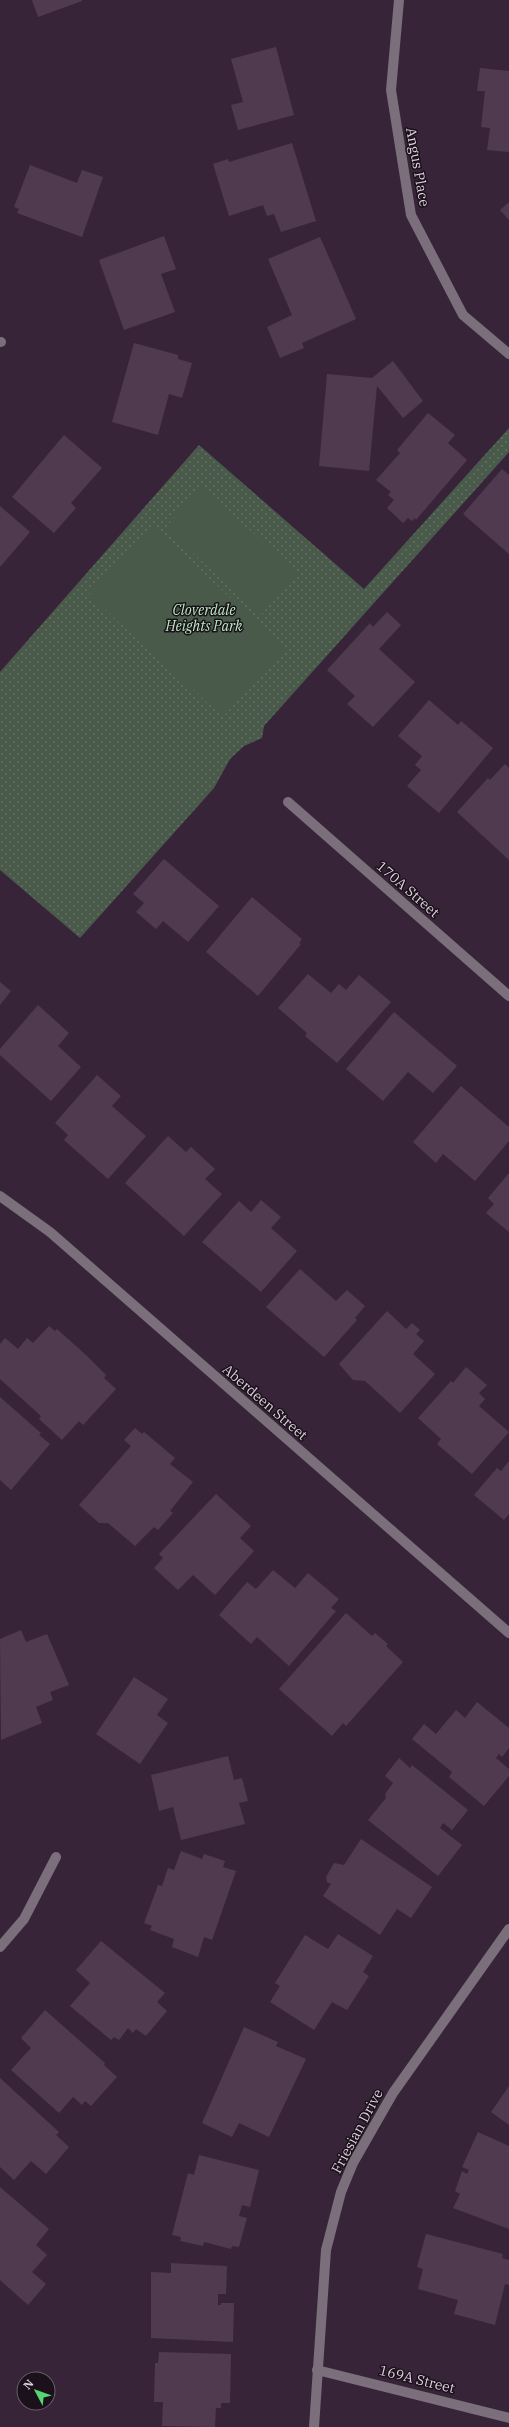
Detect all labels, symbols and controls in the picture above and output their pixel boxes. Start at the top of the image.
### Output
street label: Angus Place [402,126,434,208]
park label: Cloverdale Heights Park [164,601,243,635]
street label: 170A Street [373,857,443,921]
street label: Aberdeen Street [219,1360,311,1444]
street label: Friesian Drive [327,2086,387,2176]
street label: 169A Street [377,2361,457,2397]
north arrow [16,2371,56,2411]
text: N [20,2376,37,2392]

